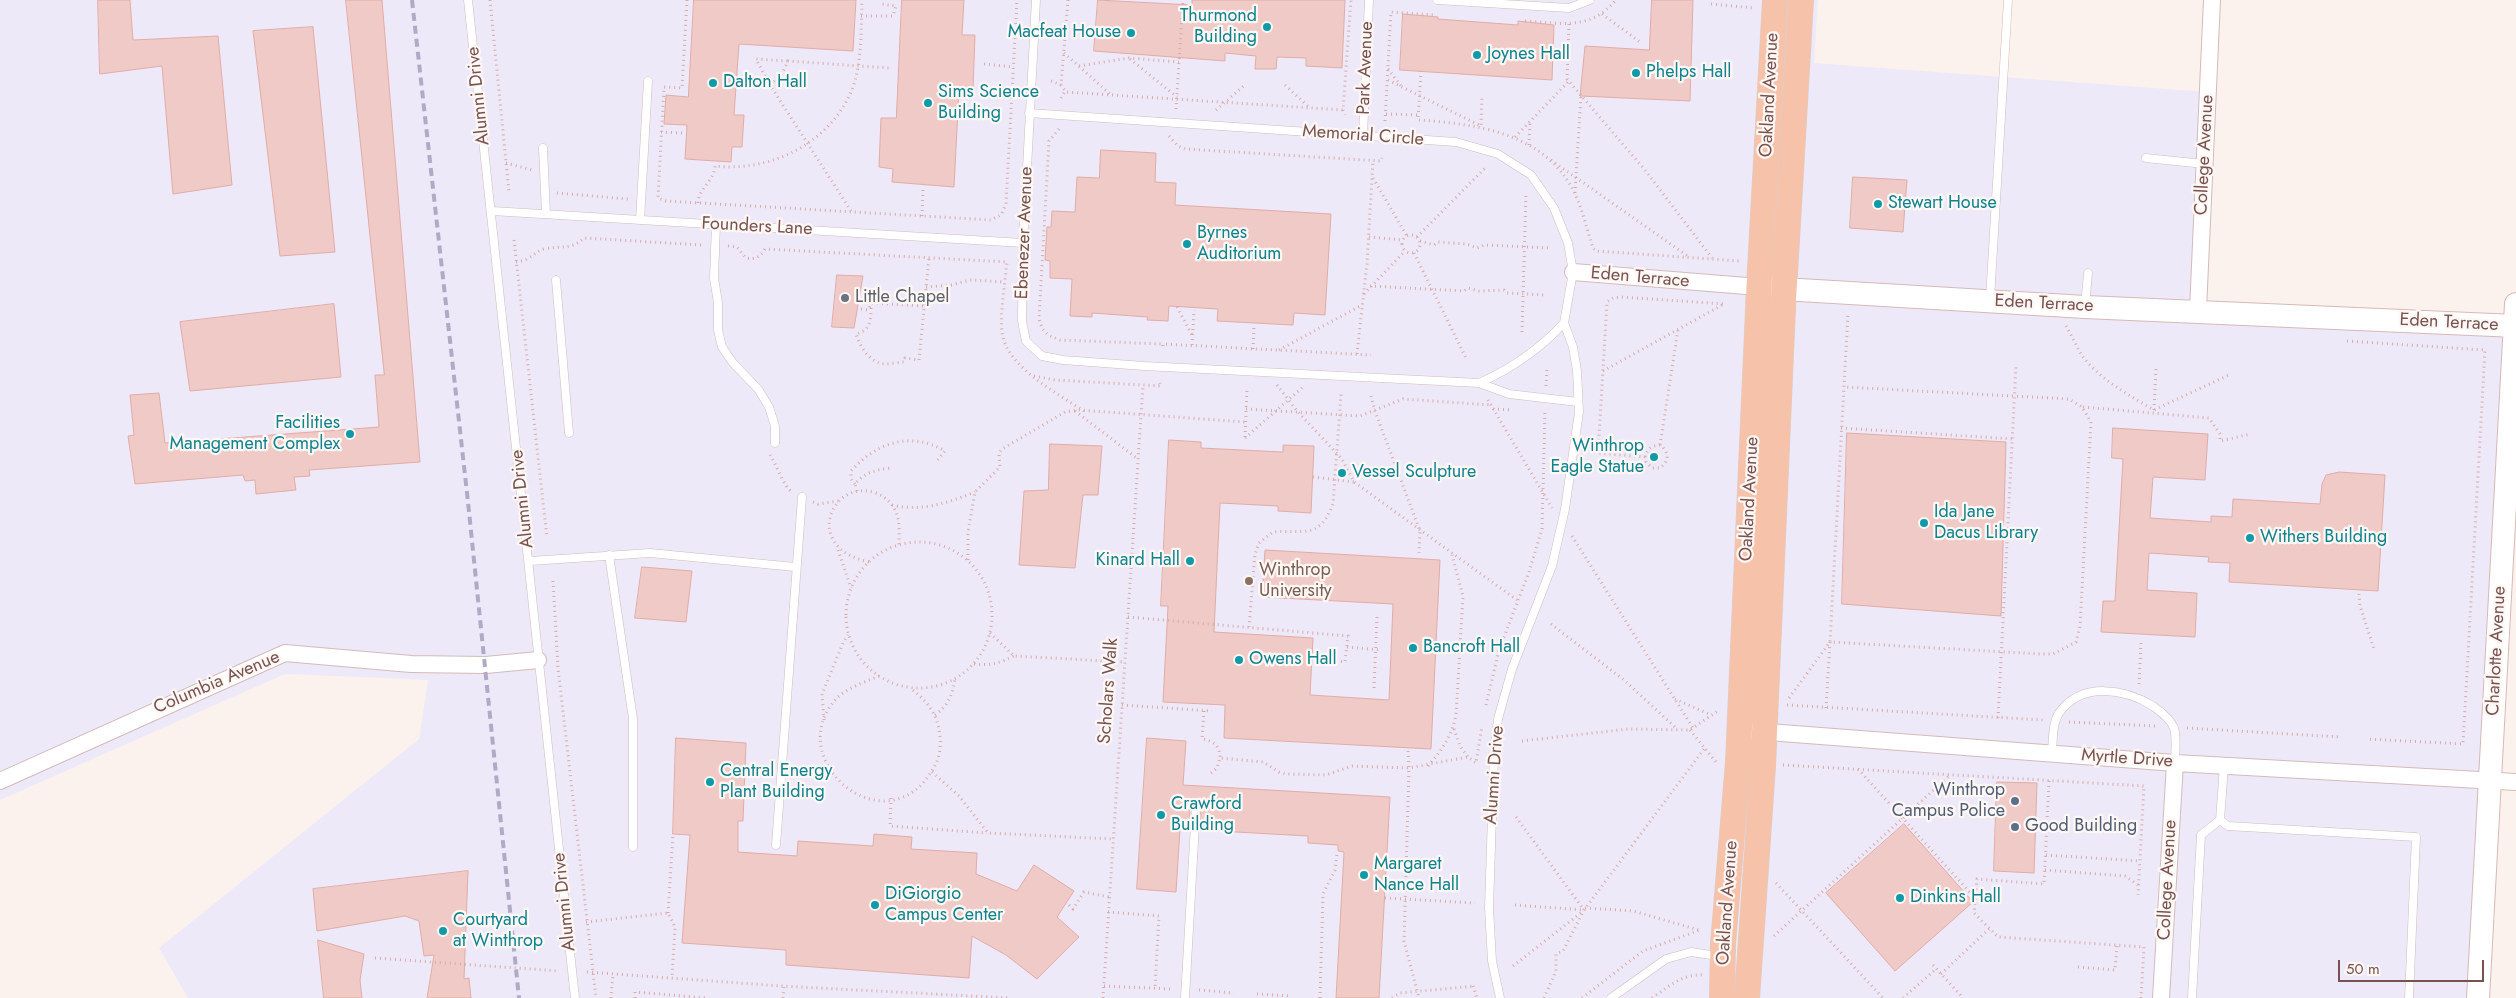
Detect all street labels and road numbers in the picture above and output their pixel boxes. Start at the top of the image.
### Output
street label: Park Avenue [1354,21,1378,115]
street label: Oakland Avenue [1756,32,1784,158]
street label: Alumni Drive [463,46,495,146]
street label: College Avenue [2191,94,2219,216]
street label: Memorial Circle [1302,121,1424,151]
street label: Ebenezer Avenue [1012,166,1038,300]
street label: Founders Lane [701,213,813,241]
street label: Eden Terrace [1590,263,1690,293]
street label: Eden Terrace [1994,291,2094,317]
street label: Eden Terrace [2399,310,2499,336]
street label: Oakland Avenue [1736,436,1764,562]
street label: Alumni Drive [507,449,539,549]
street label: Charlotte Avenue [2483,586,2511,716]
street label: Scholars Walk [1095,637,1123,745]
street label: Columbia Avenue [151,647,283,719]
street label: Alumni Drive [1481,725,1509,825]
street label: Myrtle Drive [2080,745,2174,773]
street label: College Avenue [2154,819,2182,941]
street label: Oakland Avenue [1713,840,1743,966]
street label: Alumni Drive [549,852,581,952]

